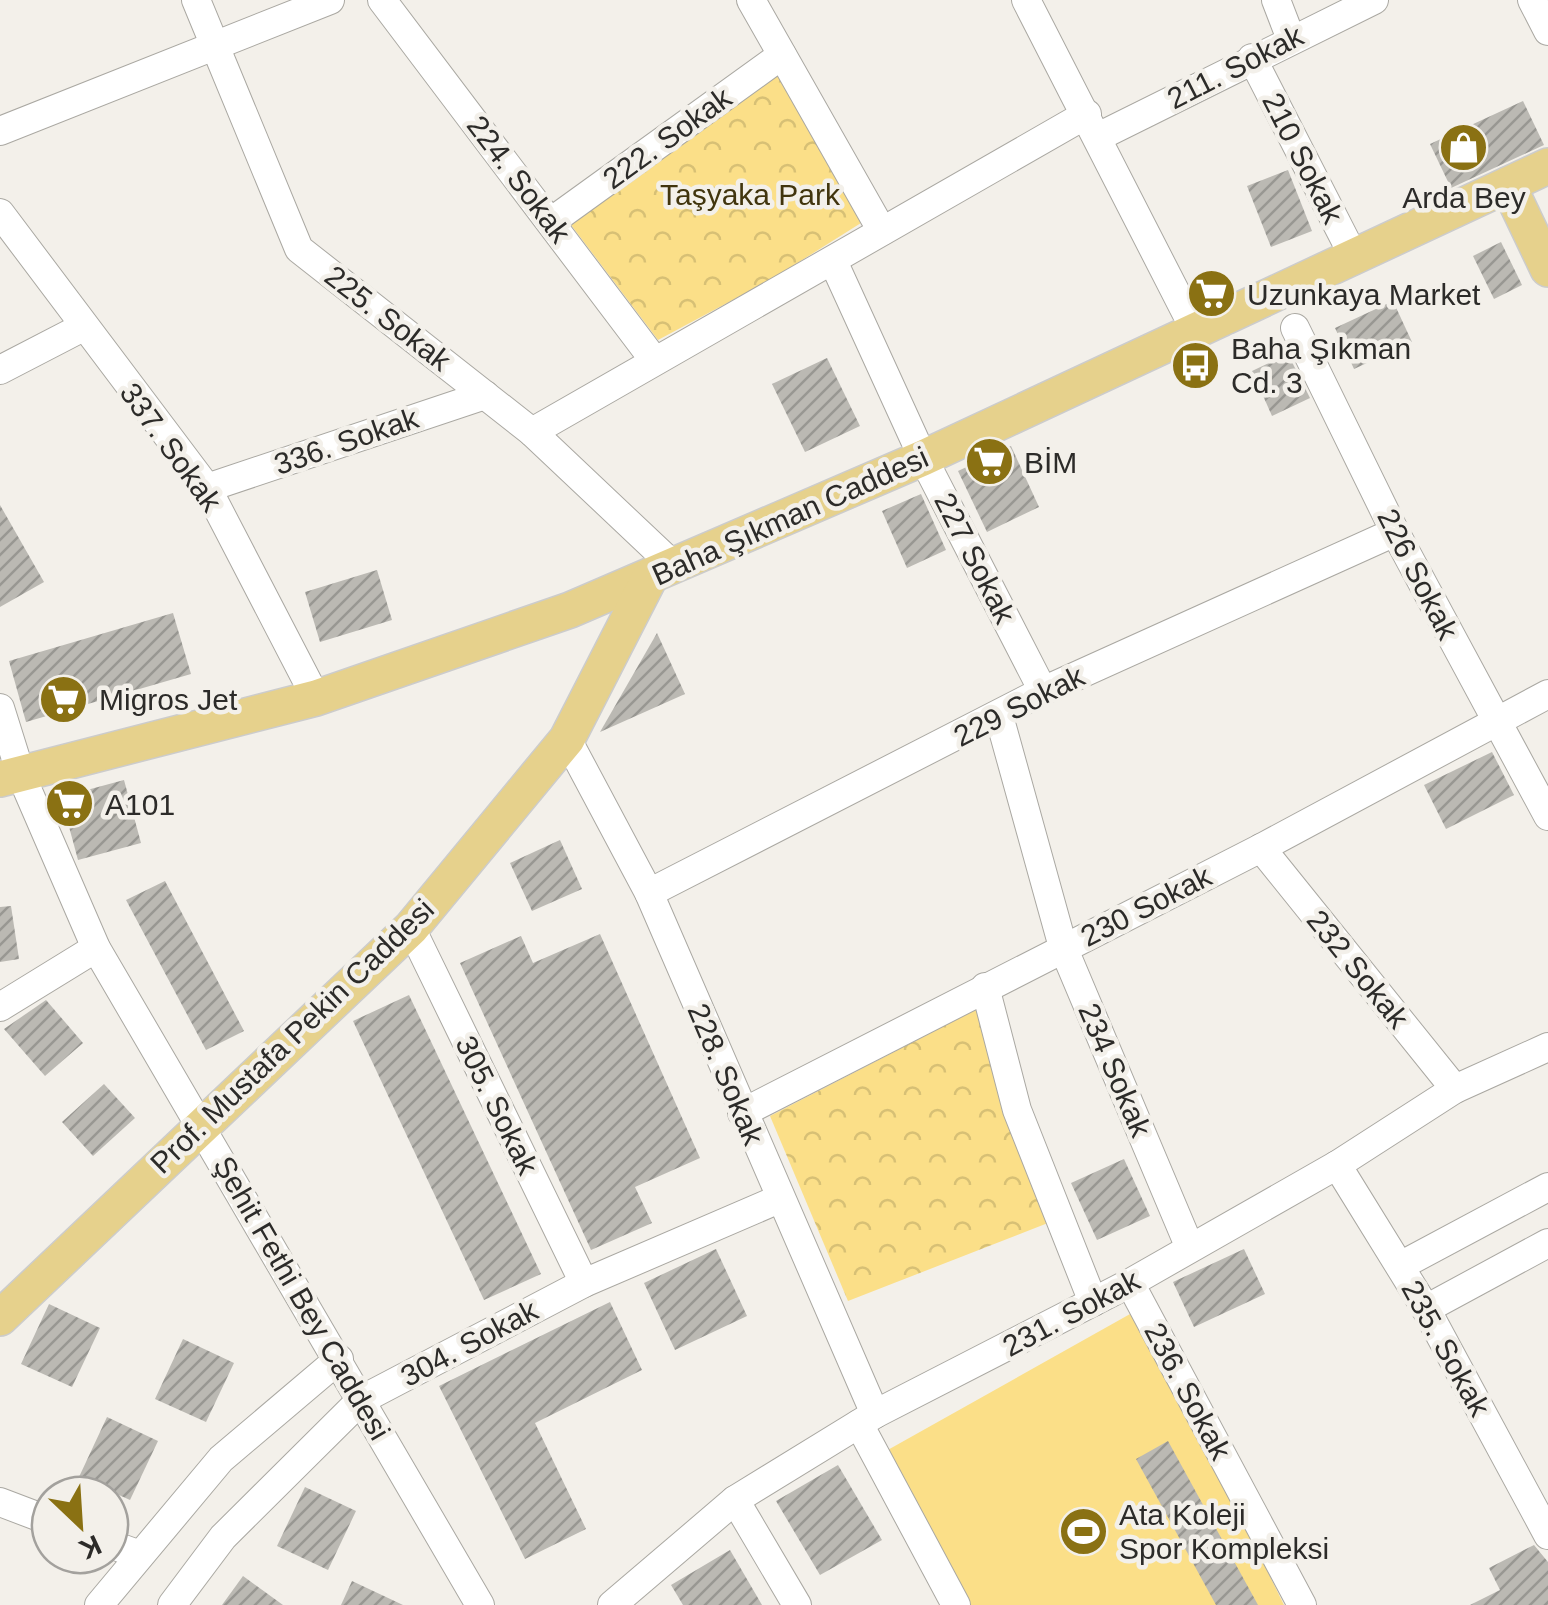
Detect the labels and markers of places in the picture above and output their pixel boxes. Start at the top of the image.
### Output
shop icon: Arda Bey [1438,122,1490,174]
place label: Arda Bey [1402,181,1526,214]
supermarket icon: Uzunkaya Market [1186,268,1238,320]
place label: Uzunkaya Market [1247,278,1481,311]
place label: Baha Şıkman Cd. 3 [1231,332,1411,399]
bus stop icon: Baha Şıkman Cd. 3 [1170,339,1222,391]
supermarket icon: BİM [963,436,1015,488]
place label: BİM [1024,446,1077,479]
supermarket icon: Migros Jet [38,673,90,725]
place label: Migros Jet [99,683,238,716]
supermarket icon: A101 [44,778,96,830]
place label: A101 [105,788,175,821]
place label: Ata Koleji Spor Kompleksi [1119,1498,1329,1565]
sports icon: Ata Koleji Spor Kompleksi [1058,1505,1110,1557]

